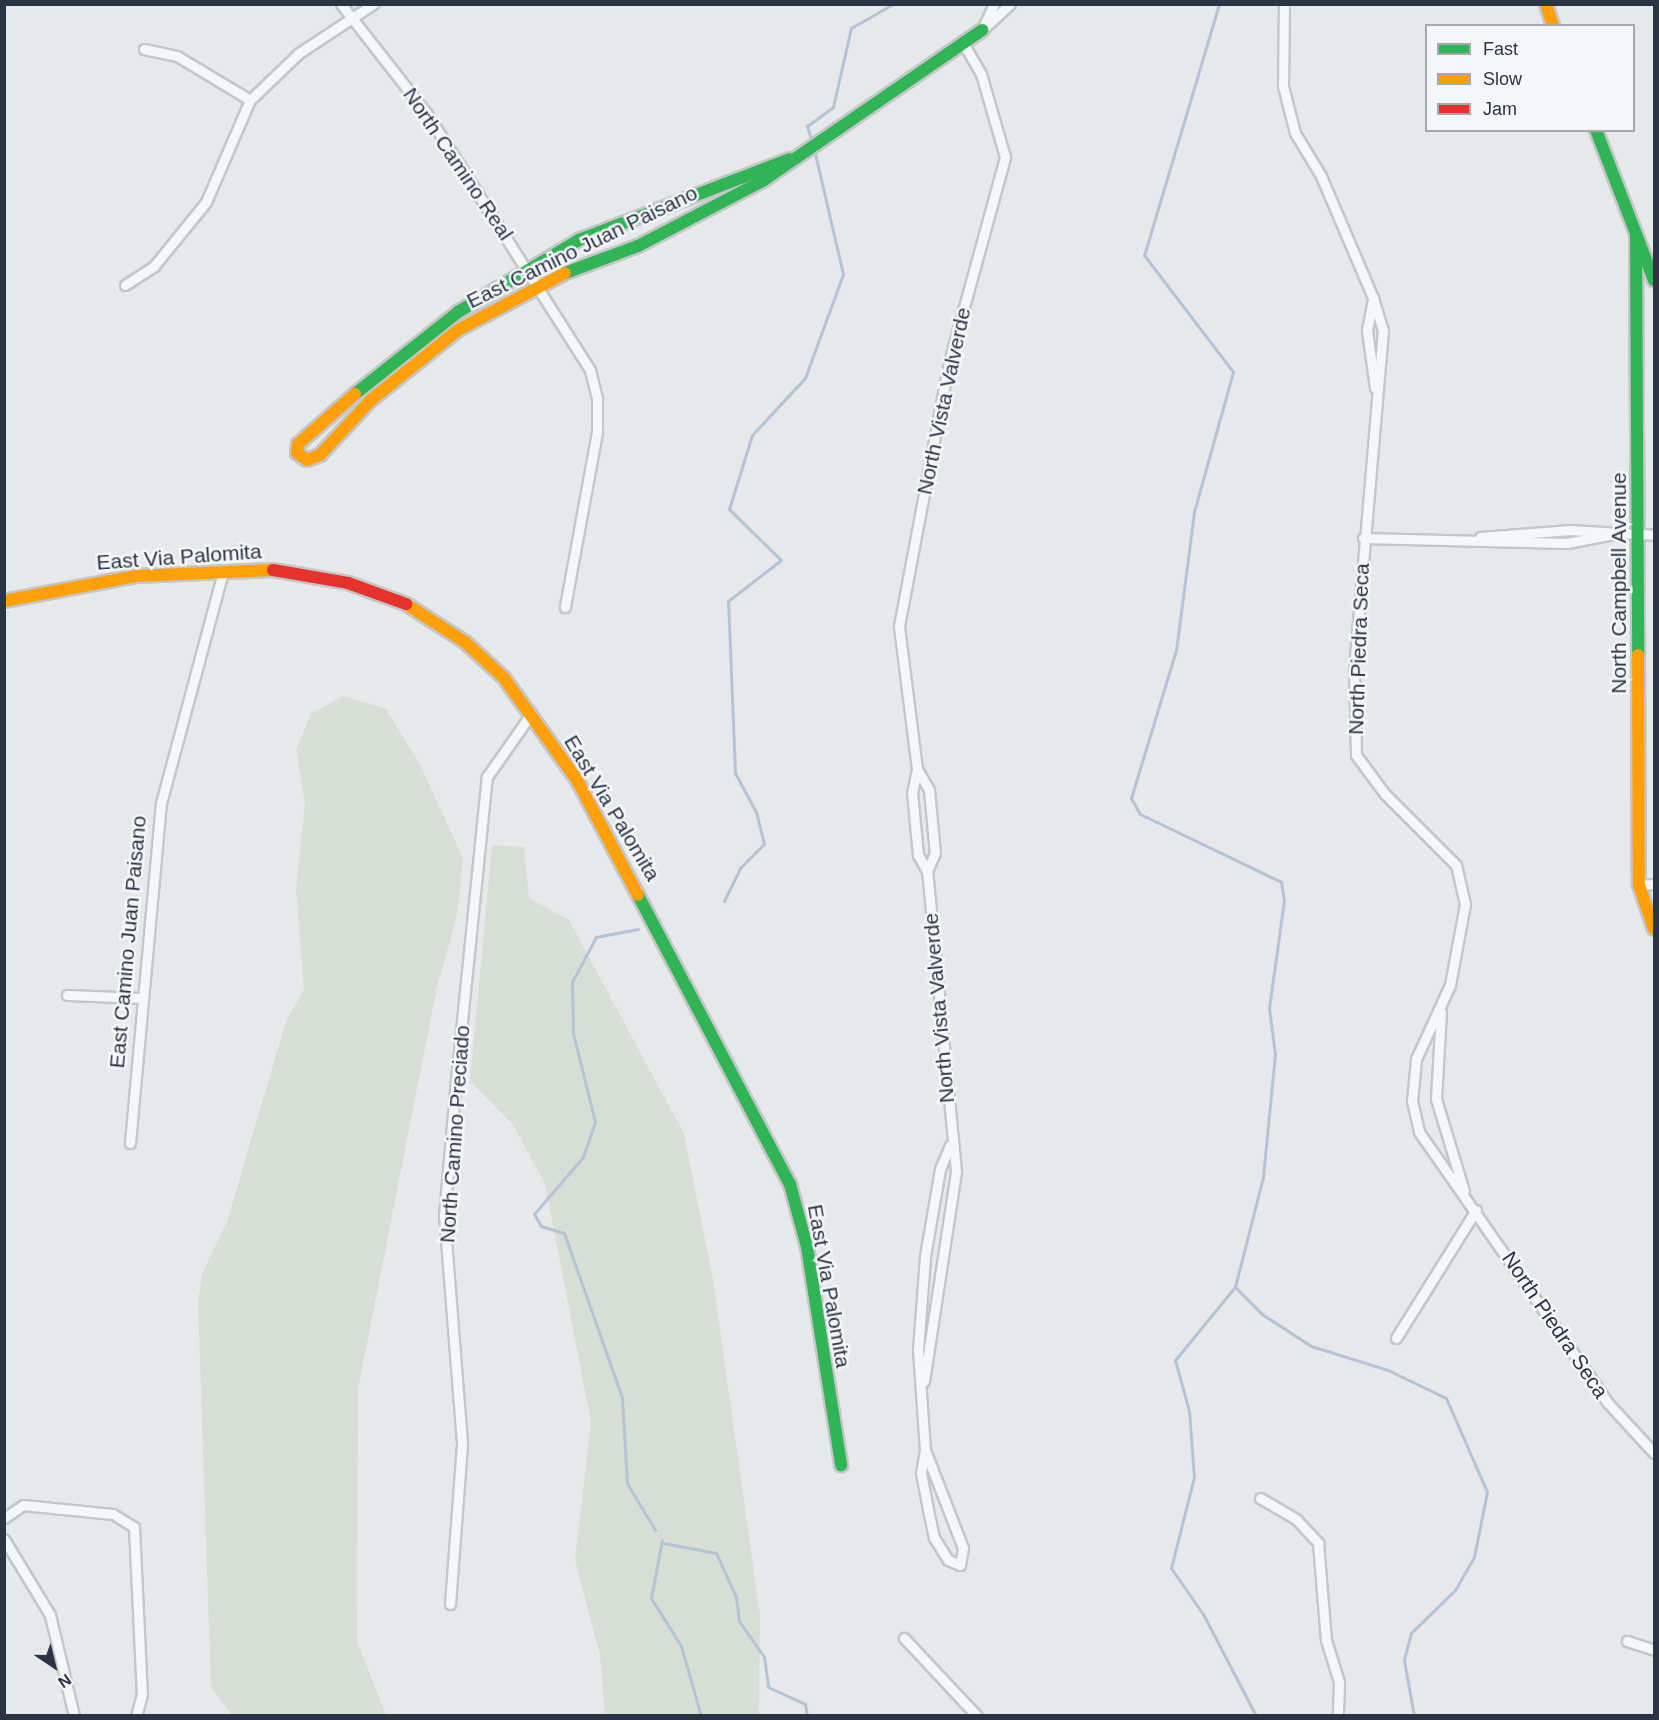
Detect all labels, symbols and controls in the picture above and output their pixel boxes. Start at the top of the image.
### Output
legend [1425,24,1635,132]
text: Fast [1483,39,1518,59]
text: Slow [1483,69,1522,89]
street label: North Camino Real [398,83,518,245]
text: Jam [1483,99,1517,119]
street label: East Camino Juan Paisano [463,180,701,314]
street label: North Vista Valverde [912,305,976,497]
street label: North Campbell Avenue [1606,472,1632,694]
street label: East Via Palomita [96,539,262,575]
street label: North Piedra Seca [1343,563,1375,735]
street label: East Via Palomita [559,731,665,885]
street label: East Camino Juan Paisano [104,815,152,1069]
street label: North Vista Valverde [918,912,960,1104]
street label: North Camino Preciado [435,1024,475,1244]
street label: East Via Palomita [802,1202,856,1370]
street label: North Piedra Seca [1497,1247,1613,1403]
north arrow [24,1636,84,1696]
text: N [55,1671,74,1691]

